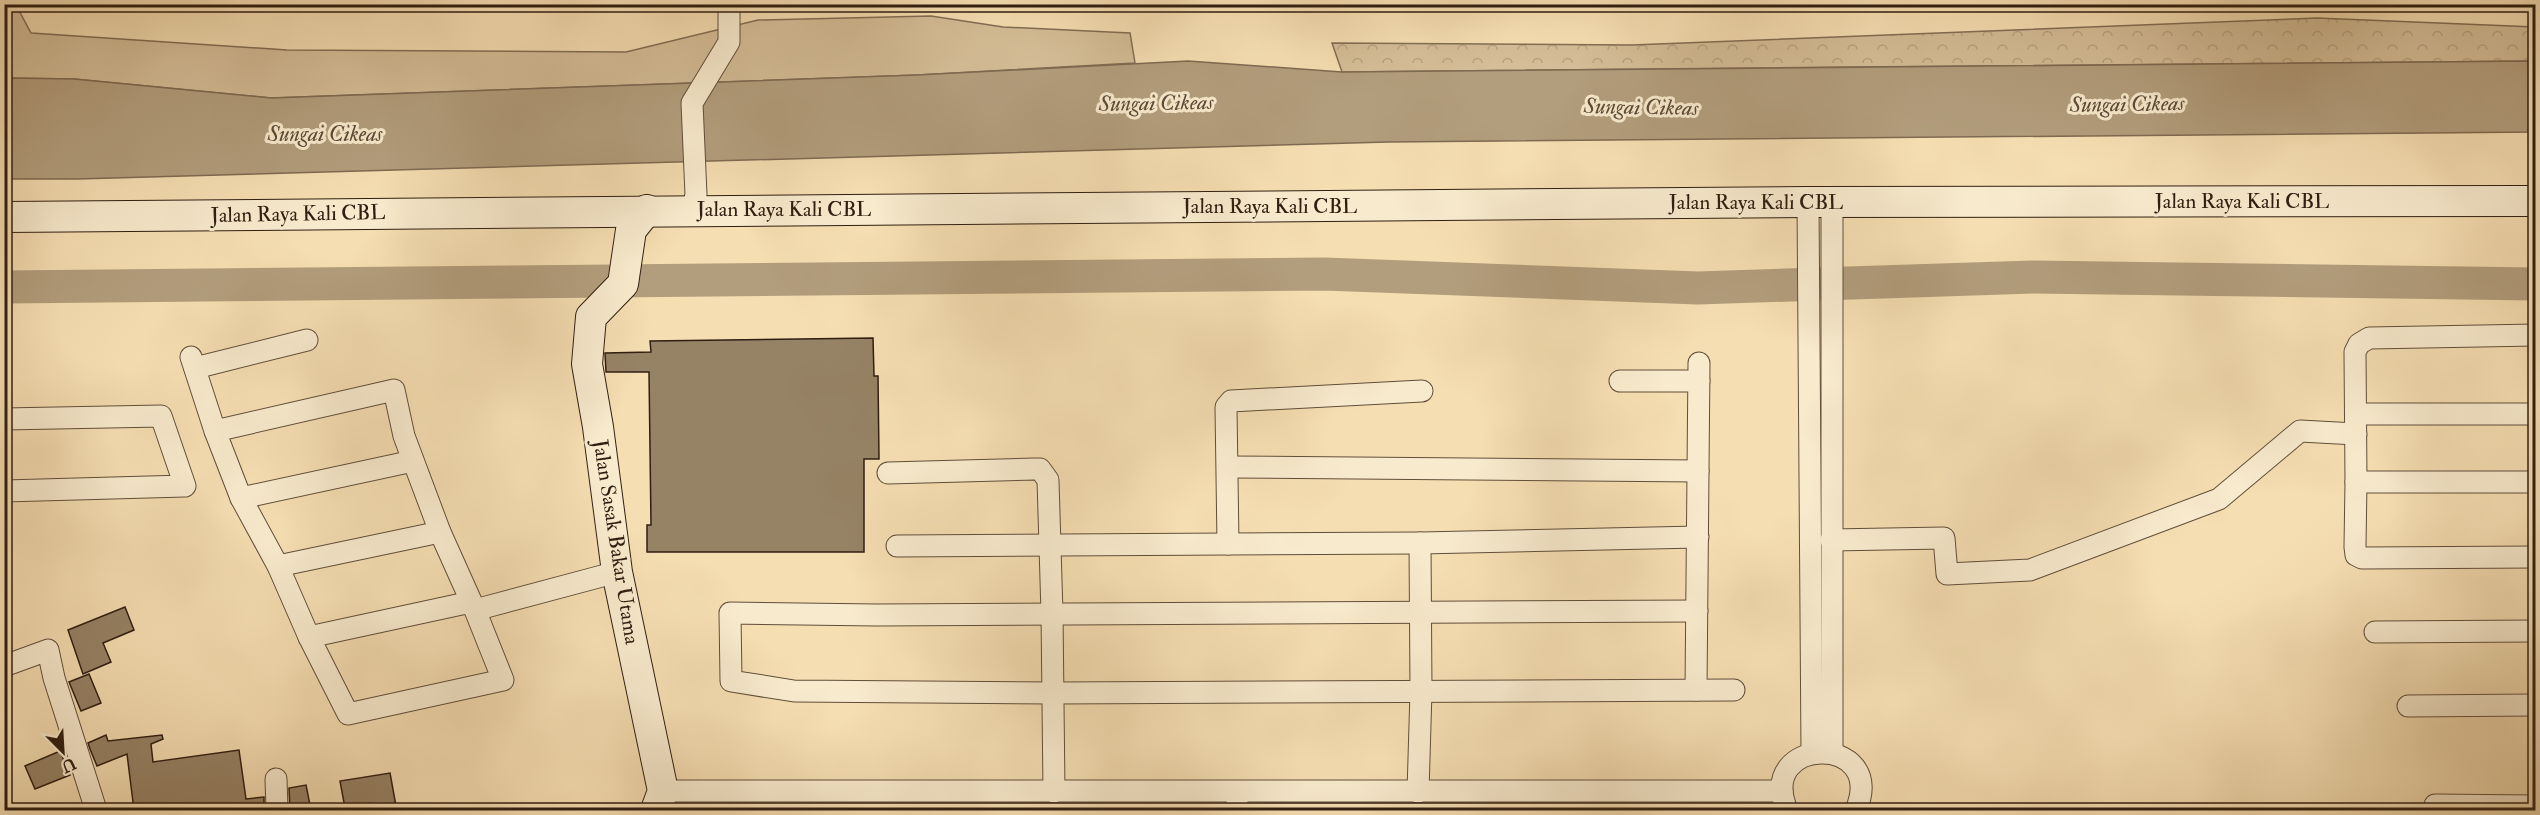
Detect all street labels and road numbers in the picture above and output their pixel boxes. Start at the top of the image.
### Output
street label: Jalan Raya Kali CBL [2154,188,2329,215]
street label: Jalan Raya Kali CBL [1668,189,1843,216]
street label: Jalan Raya Kali CBL [1182,193,1357,220]
street label: Jalan Raya Kali CBL [696,196,871,223]
street label: Jalan Raya Kali CBL [209,199,386,229]
street label: Jalan Sasak Bakar Utama [586,437,646,647]

